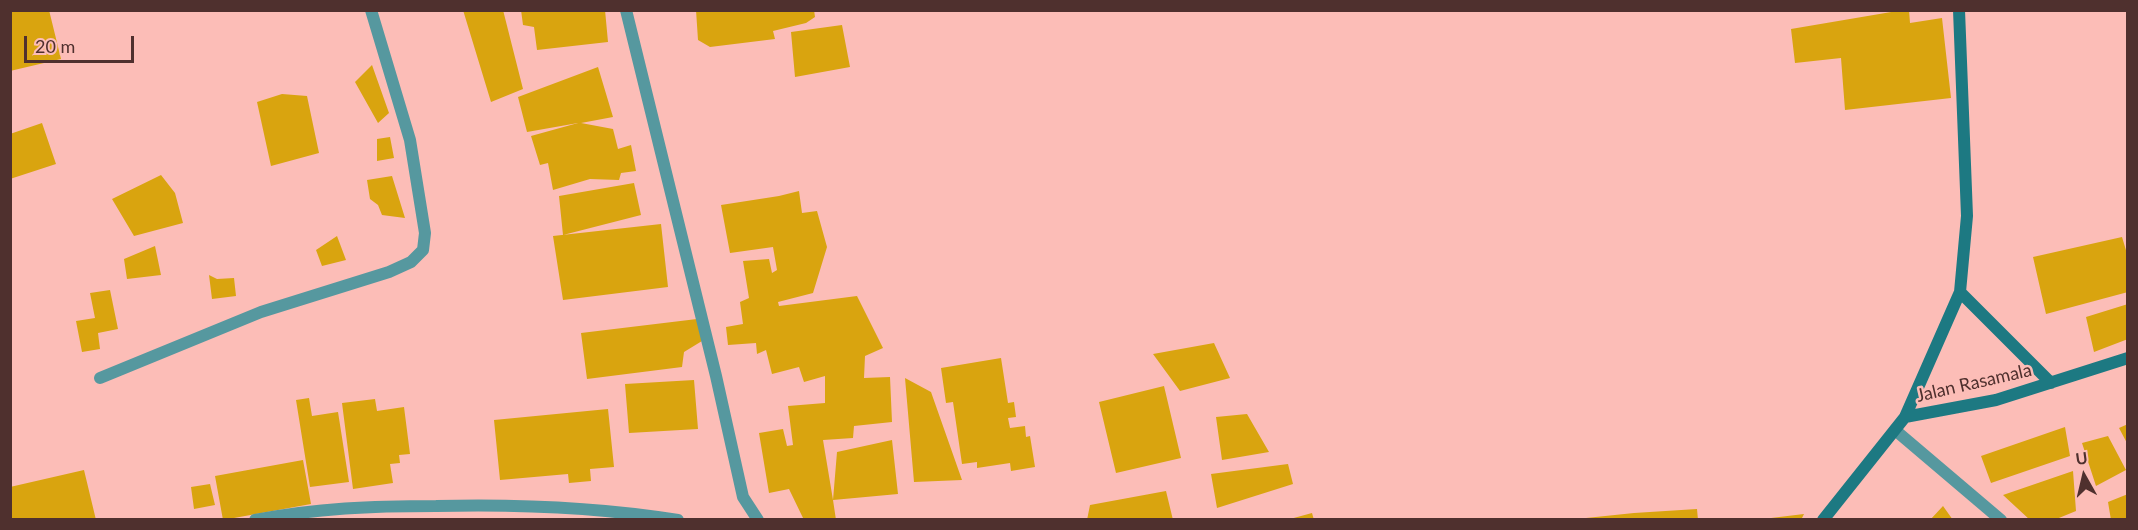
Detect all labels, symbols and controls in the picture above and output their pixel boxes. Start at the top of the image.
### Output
scale bar [27,24,136,62]
text: 20 m [35,35,75,57]
street label: Jalan Rasamala [1914,359,2034,407]
north arrow [2054,446,2114,506]
text: U [2074,447,2089,468]

